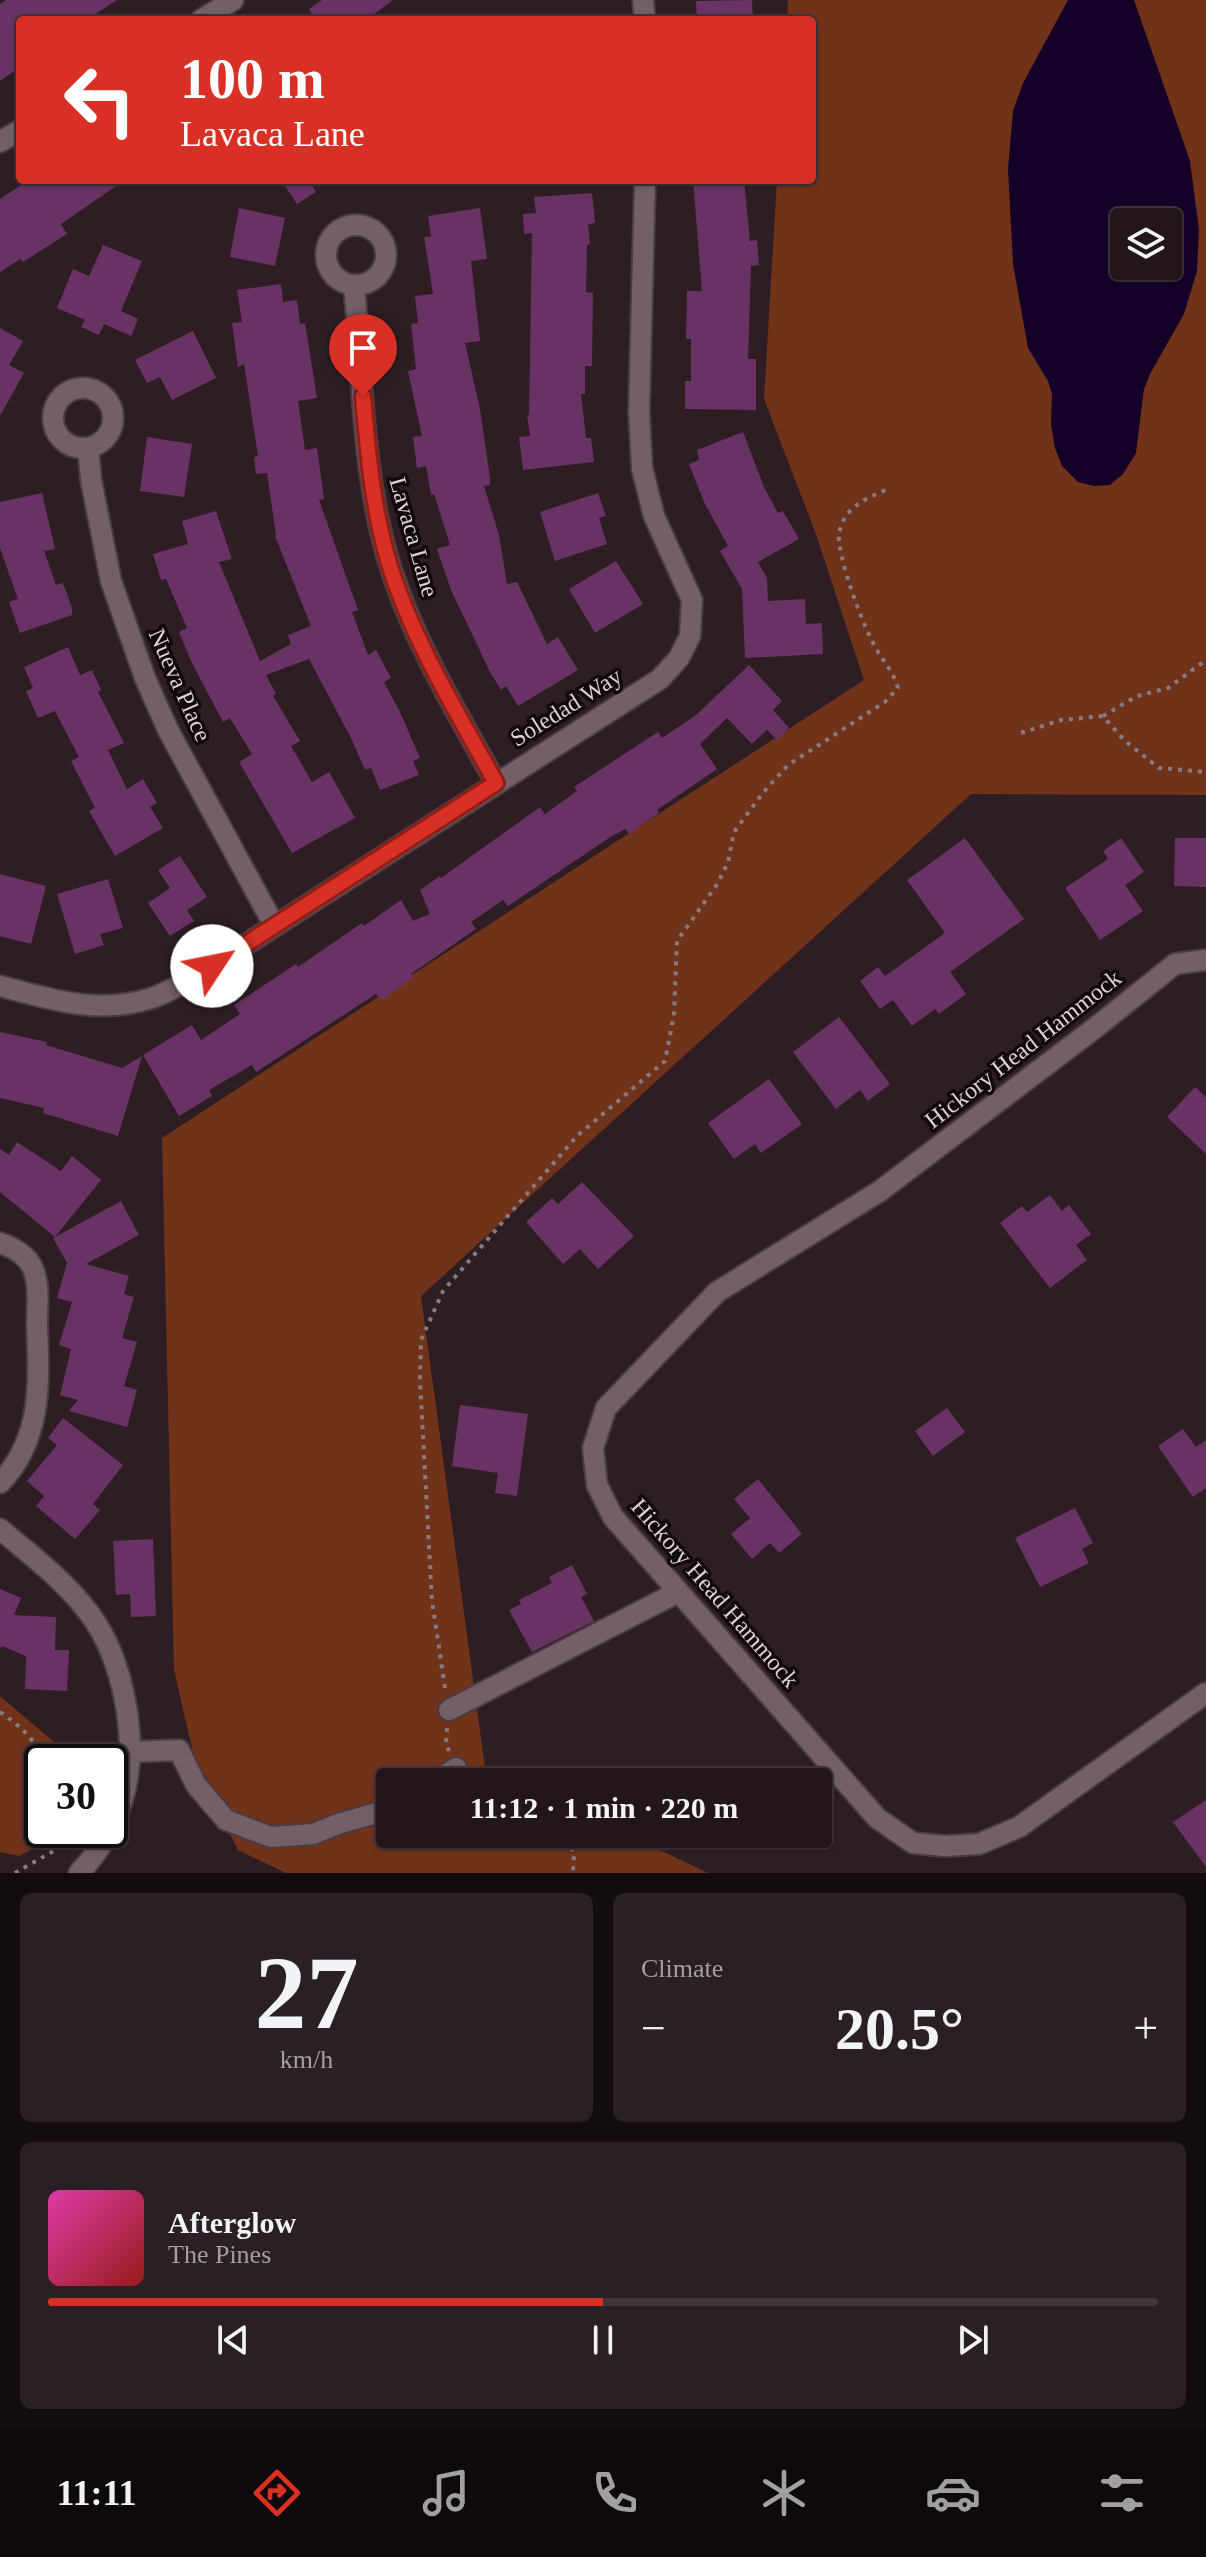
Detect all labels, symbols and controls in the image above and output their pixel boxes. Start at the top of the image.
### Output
icon: left [48,48,152,152]
text: 100 m [180,48,325,110]
text: Lavaca Lane [180,114,365,154]
map controls [1110,208,1182,280]
button: layers [1110,208,1182,280]
pin [329,314,397,396]
icon: arrive [341,326,385,370]
street label: Lavaca Lane [385,474,443,600]
street label: Nueva Place [144,625,216,745]
street label: Soledad Way [506,663,626,751]
position arrow [170,924,254,1008]
street label: Hickory Head Hammock [920,964,1126,1134]
street label: Hickory Head Hammock [626,1493,804,1693]
speed limit sign: 30 [24,1744,128,1848]
text: 11:12 · 1 min · 220 m [470,1791,738,1824]
text: 27 [255,1935,359,2050]
text: Climate [641,1954,723,1983]
text: 20.5° [835,1996,964,2062]
text: − [641,2004,666,2053]
text: + [1133,2004,1158,2053]
text: km/h [280,2045,333,2074]
text: Afterglow [168,2206,296,2239]
text: The Pines [168,2240,271,2269]
icon: previous [211,2318,255,2362]
icon: pause [581,2318,625,2362]
icon: next [951,2318,995,2362]
icon: directions [249,2465,305,2521]
icon: music [418,2465,474,2521]
icon: phone [587,2465,643,2521]
icon: climate [756,2465,812,2521]
icon: car [925,2465,981,2521]
icon: filters [1094,2465,1150,2521]
text: 11:11 [56,2473,136,2513]

